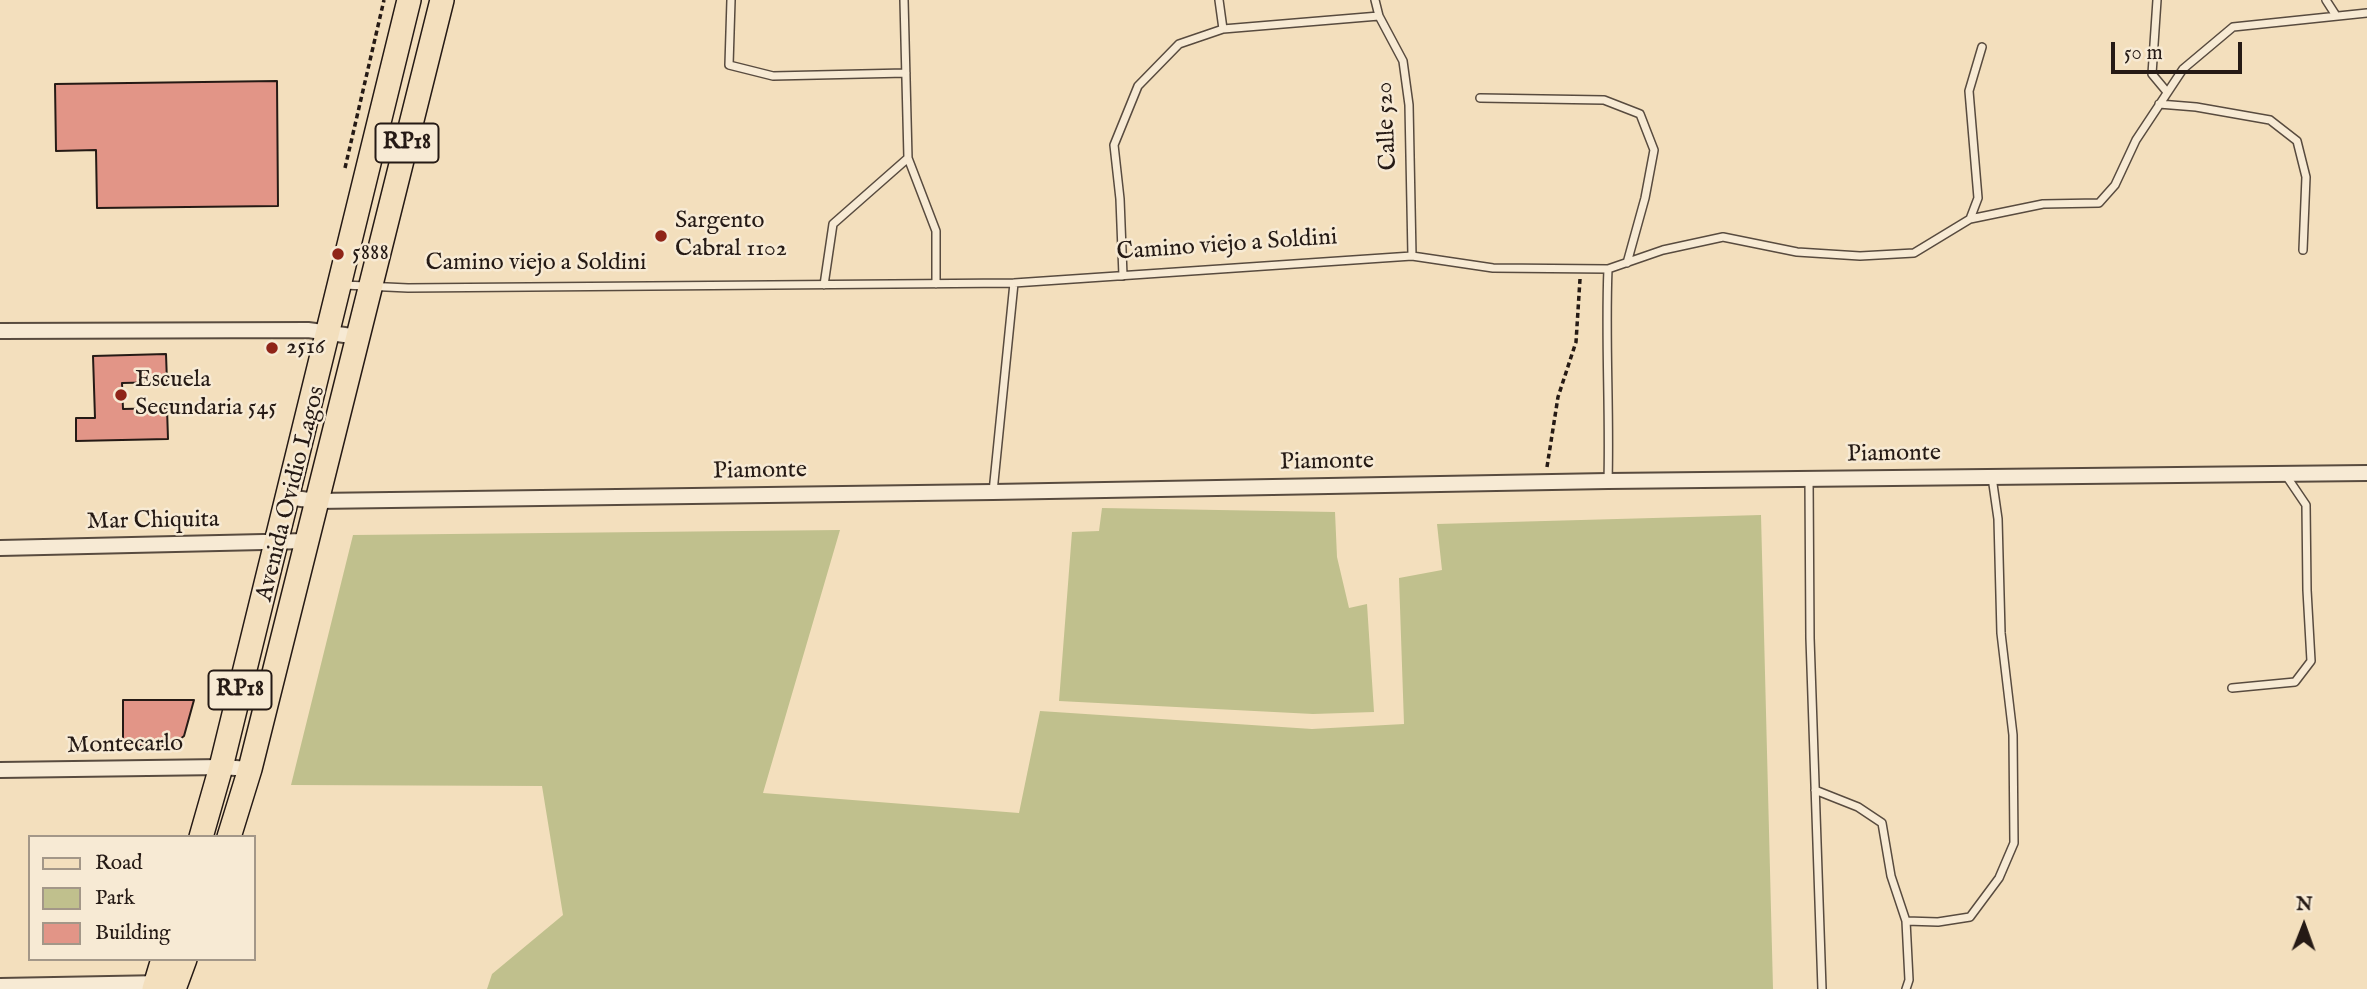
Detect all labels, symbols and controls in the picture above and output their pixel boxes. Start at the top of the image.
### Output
scale bar [2115,28,2246,72]
text: 50 m [2124,40,2163,67]
street label: Calle 520 [1371,81,1405,171]
road number: RP18 [376,124,438,162]
place label: Sargento Cabral 1102 [675,208,787,264]
street label: Camino viejo a Soldini [1116,224,1338,268]
marker: Sargento Cabral 1102 [653,228,669,244]
place label: 5888 [352,240,389,268]
marker: 5888 [330,246,346,262]
street label: Camino viejo a Soldini [426,250,646,278]
place label: 2516 [286,334,325,362]
marker: 2516 [264,340,280,356]
place label: Escuela Secundaria 545 [135,367,277,423]
street label: Avenida Ovidio Lagos [251,383,333,605]
marker: Escuela Secundaria 545 [113,387,129,403]
street label: Piamonte [1847,440,1941,470]
street label: Piamonte [1280,448,1374,478]
street label: Piamonte [713,457,807,487]
street label: Mar Chiquita [87,506,219,538]
road number: RP18 [208,670,272,710]
street label: Montecarlo [67,731,183,761]
legend [28,835,256,961]
text: Road [95,850,142,877]
text: Park [95,885,135,912]
north arrow [2269,891,2339,961]
text: N [2296,893,2313,917]
text: Building [95,920,170,947]

